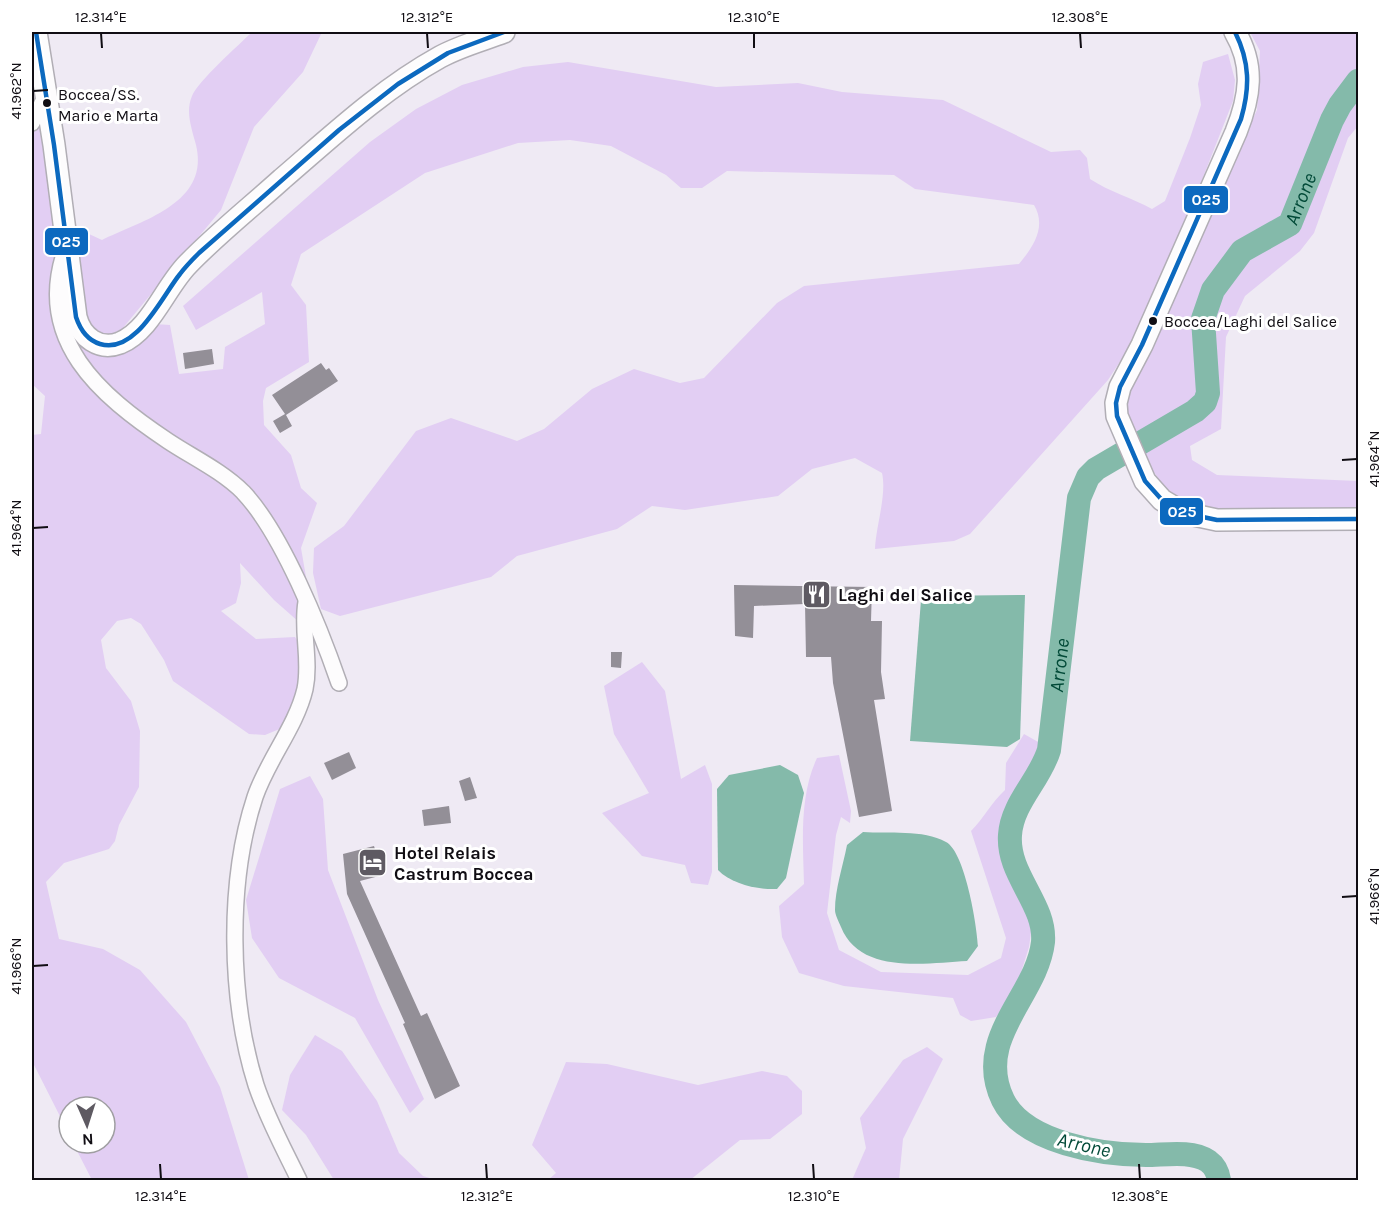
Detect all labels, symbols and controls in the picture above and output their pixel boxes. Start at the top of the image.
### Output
text: 12.314°E [75,8,127,26]
text: 12.312°E [401,8,453,26]
text: 12.310°E [728,8,780,26]
text: 12.308°E [1052,8,1108,26]
text: 41.962°N [7,62,25,120]
place label: Boccea/SS. Mario e Marta [58,85,158,125]
marker: Boccea/SS. Mario e Marta [41,97,53,109]
water label: Arrone [1279,170,1321,228]
line badge: 025 [1183,185,1229,214]
text: 025 [1191,190,1221,209]
line badge: 025 [44,227,89,256]
text: 025 [51,232,81,251]
place label: Boccea/Laghi del Salice [1164,312,1337,331]
marker: Boccea/Laghi del Salice [1147,315,1159,327]
text: 41.964°N [1365,430,1383,488]
line badge: 025 [1159,497,1204,526]
text: 41.964°N [7,499,25,557]
text: 025 [1167,502,1197,521]
restaurant icon: Laghi del Salice [801,579,833,611]
place label: Laghi del Salice [838,584,973,606]
water label: Arrone [1044,637,1074,694]
place label: Hotel Relais Castrum Boccea [394,842,534,885]
hotel icon: Hotel Relais Castrum Boccea [357,847,389,879]
text: 41.966°N [1365,867,1383,925]
text: 41.966°N [7,937,25,995]
north arrow [57,1095,117,1155]
water label: Arrone [1055,1128,1113,1162]
text: N [82,1130,94,1149]
text: 12.314°E [135,1187,187,1205]
text: 12.312°E [461,1187,513,1205]
text: 12.310°E [788,1187,840,1205]
text: 12.308°E [1112,1187,1168,1205]

